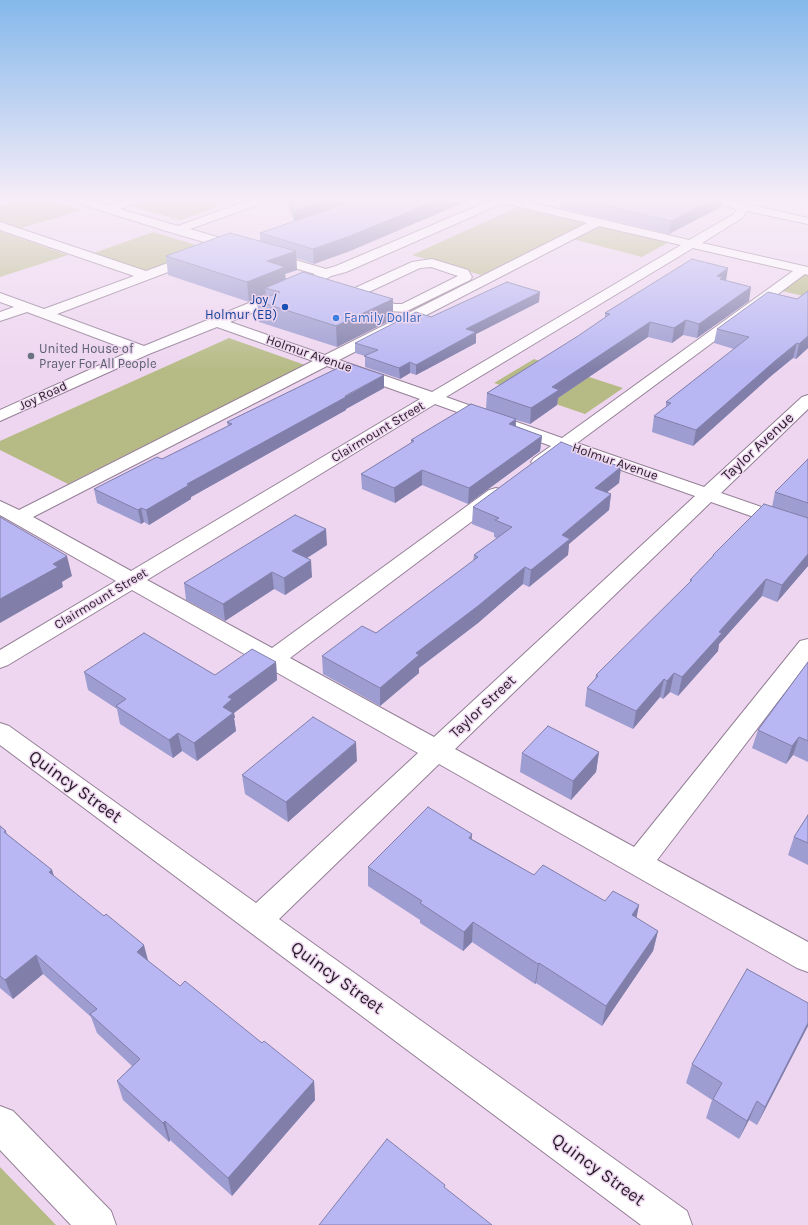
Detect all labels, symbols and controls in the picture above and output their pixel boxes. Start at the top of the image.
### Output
place label: Joy / Holmur (EB) [205,292,277,323]
marker: Joy / Holmur (EB) [280,302,290,312]
place label: Family Dollar [344,310,421,326]
marker: Family Dollar [331,313,341,323]
street label: Holmur Avenue [264,332,354,376]
place label: United House of Prayer For All People [39,341,157,372]
marker: United House of Prayer For All People [26,351,36,361]
street label: Joy Road [16,378,70,414]
street label: Clairmount Street [329,398,427,466]
street label: Taylor Avenue [718,409,798,485]
street label: Holmur Avenue [570,440,660,484]
street label: Clairmount Street [52,565,150,633]
street label: Taylor Street [446,672,520,742]
street label: Quincy Street [24,746,126,828]
street label: Quincy Street [286,937,388,1019]
street label: Quincy Street [547,1129,649,1211]

